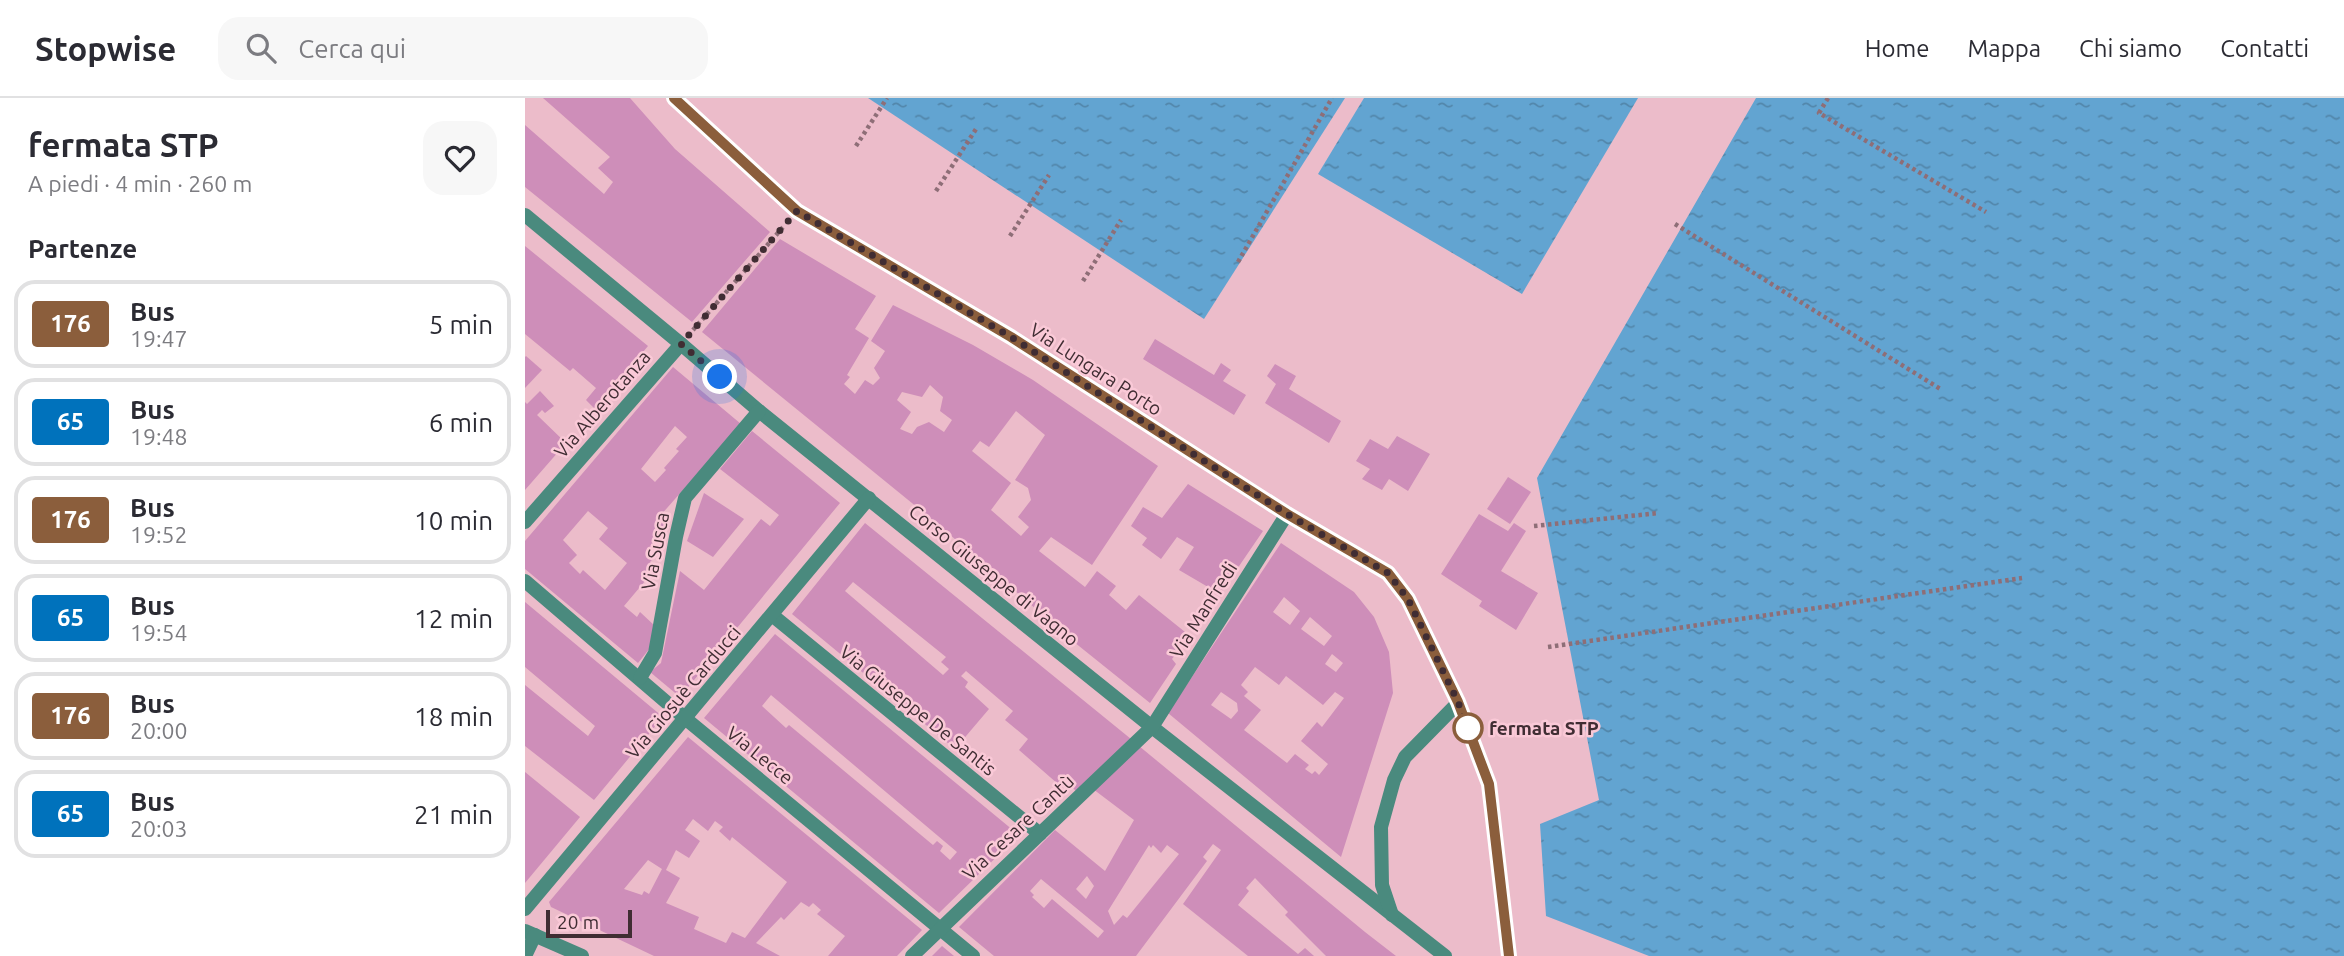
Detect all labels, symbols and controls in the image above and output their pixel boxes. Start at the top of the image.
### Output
search box [218,17,708,80]
icon: search [242,29,280,67]
text: Stopwise [35,30,176,67]
text: Cerca qui [298,34,406,63]
text: Home [1865,35,1929,62]
text: Mappa [1967,35,2041,62]
text: Chi siamo [2079,35,2182,62]
text: Contatti [2220,35,2309,62]
button: heart [423,121,497,195]
text: fermata STP [28,126,219,163]
text: A piedi · 4 min · 260 m [28,171,252,196]
text: Partenze [28,234,137,263]
text: Bus [130,297,175,326]
text: 176 [50,310,91,337]
text: 5 min [429,310,493,339]
street label: Via Lungara Porto [1026,318,1166,420]
text: 19:47 [130,326,188,351]
street label: Via Alberotanza [549,346,655,462]
your location [702,359,737,394]
text: Bus [130,395,175,424]
text: 65 [57,408,84,435]
text: 6 min [429,408,493,437]
text: 19:48 [130,424,188,449]
text: Bus [130,493,175,522]
street label: Corso Giuseppe di Vagno [905,500,1083,650]
text: 176 [50,506,91,533]
text: 10 min [414,506,493,535]
street label: Via Susca [637,510,673,592]
text: 19:52 [130,522,188,547]
street label: Via Manfredi [1165,558,1241,662]
text: Bus [130,591,175,620]
text: 65 [57,604,84,631]
text: 12 min [414,604,493,633]
text: 19:54 [130,620,188,645]
street label: Via Giosuè Carducci [621,621,745,763]
street label: Via Giuseppe De Santis [836,640,1000,780]
text: Bus [130,689,175,718]
text: 176 [50,702,91,729]
text: 18 min [414,702,493,731]
marker: fermata STP [1453,713,1483,743]
place label: fermata STP [1489,717,1599,739]
text: 20:00 [130,718,188,743]
street label: Via Lecce [722,721,798,789]
street label: Via Cesare Cantù [958,770,1078,884]
text: Bus [130,787,175,816]
text: 65 [57,800,84,827]
text: 21 min [414,800,493,829]
text: 20:03 [130,816,188,841]
scale bar [546,907,632,939]
text: 20 m [557,911,599,933]

